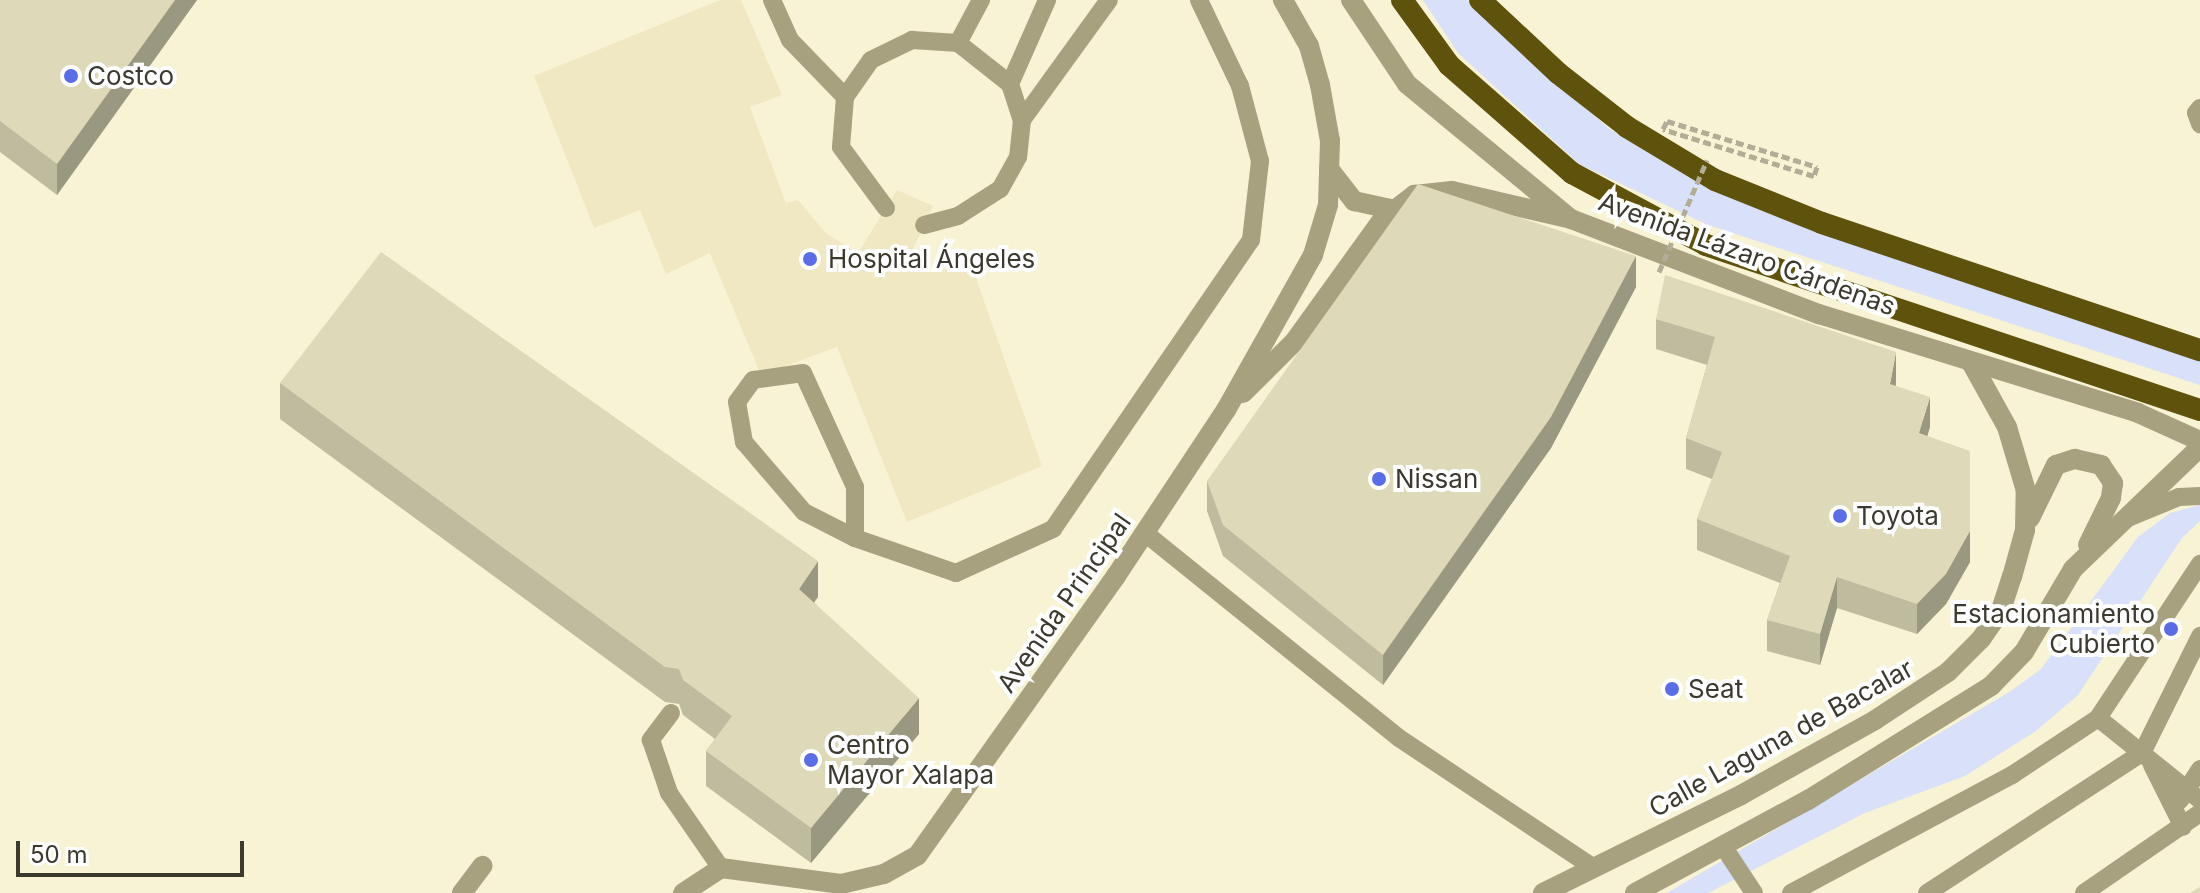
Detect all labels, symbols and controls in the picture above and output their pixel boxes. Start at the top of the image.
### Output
place label: Costco [87,60,174,92]
marker: Costco [62,67,80,85]
street label: Avenida Lázaro Cárdenas [1595,186,1899,322]
place label: Hospital Ángeles [828,243,1035,275]
marker: Hospital Ángeles [799,248,821,270]
place label: Nissan [1395,463,1478,495]
marker: Nissan [1370,470,1388,488]
place label: Toyota [1856,500,1939,532]
street label: Avenida Principal [991,507,1137,699]
marker: Toyota [1831,507,1849,525]
place label: Estacionamiento Cubierto [1952,598,2155,660]
marker: Estacionamiento Cubierto [2162,620,2180,638]
street label: Calle Laguna de Bacalar [1644,652,1918,824]
place label: Seat [1688,673,1743,705]
marker: Seat [1663,680,1681,698]
place label: Centro Mayor Xalapa [827,729,994,790]
marker: Centro Mayor Xalapa [802,751,820,769]
scale bar [20,825,248,875]
text: 50 m [30,840,88,869]

